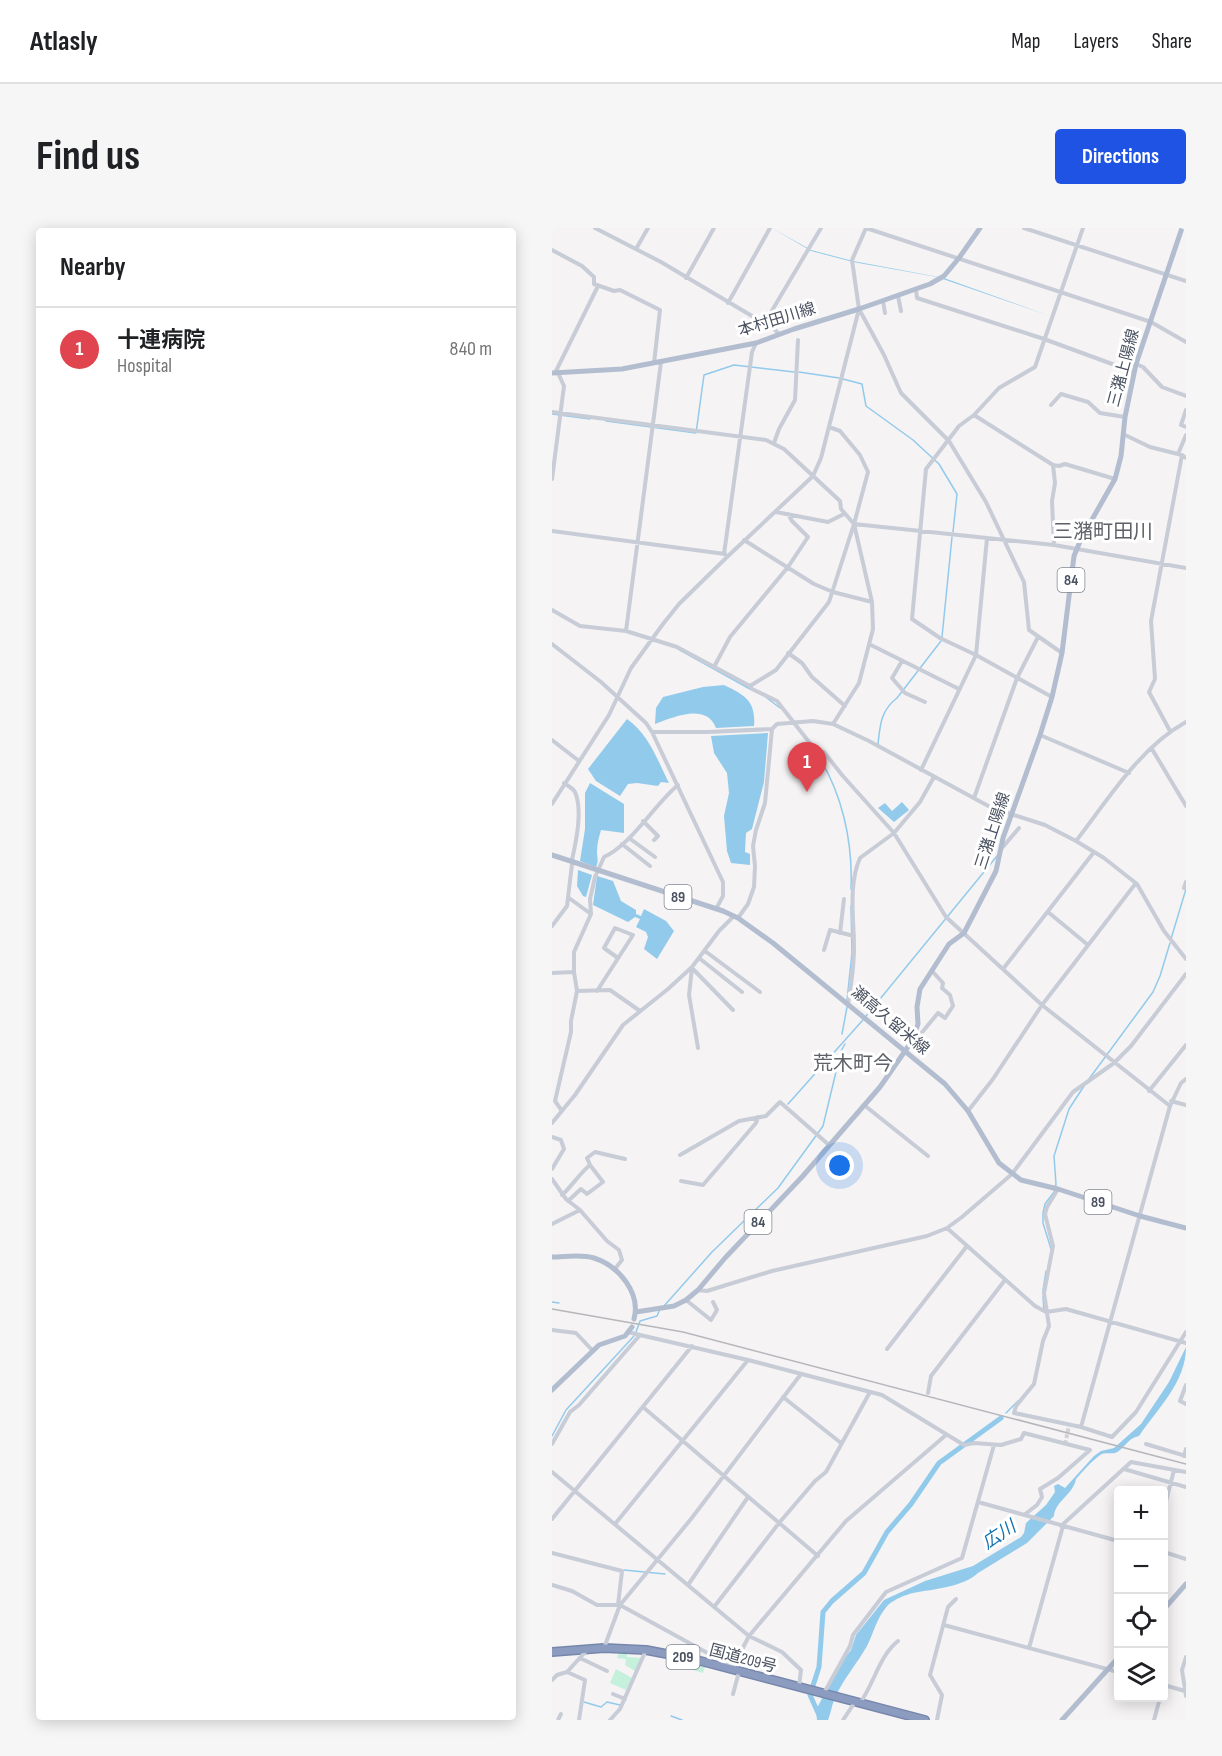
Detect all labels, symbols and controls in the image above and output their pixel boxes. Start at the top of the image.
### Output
text: Atlasly [30,25,98,58]
text: Map [1011,29,1040,54]
text: Layers [1073,29,1119,54]
text: Share [1152,29,1192,54]
button: Directions [1055,129,1186,184]
text: Find us [36,131,140,182]
text: Nearby [60,252,126,283]
street label: 本村田川線 [736,299,818,341]
text: 十連病院 [117,327,205,354]
street label: 三潴上陽線 [1104,327,1144,409]
text: 1 [76,337,83,361]
text: 840 m [450,337,492,361]
text: Hospital [117,354,172,378]
district label: 三潴町田川 [1053,520,1153,544]
road number: 84 [1058,568,1084,592]
pin: 1 [788,742,826,792]
street label: 三潴上陽線 [972,790,1014,872]
road number: 89 [664,885,692,909]
street label: 瀬高久留米線 [847,983,933,1059]
district label: 荒木町今 [813,1052,893,1076]
your location [825,1151,854,1180]
road number: 89 [1084,1190,1112,1214]
road number: 84 [744,1210,772,1234]
map controls [1114,1486,1168,1702]
button: + [1114,1486,1168,1540]
water label: 広川 [978,1515,1021,1554]
button: − [1114,1540,1168,1594]
button: locate [1114,1594,1168,1648]
street label: 国道209号 [707,1641,779,1677]
road number: 209 [666,1645,700,1669]
button: layers [1114,1648,1168,1702]

